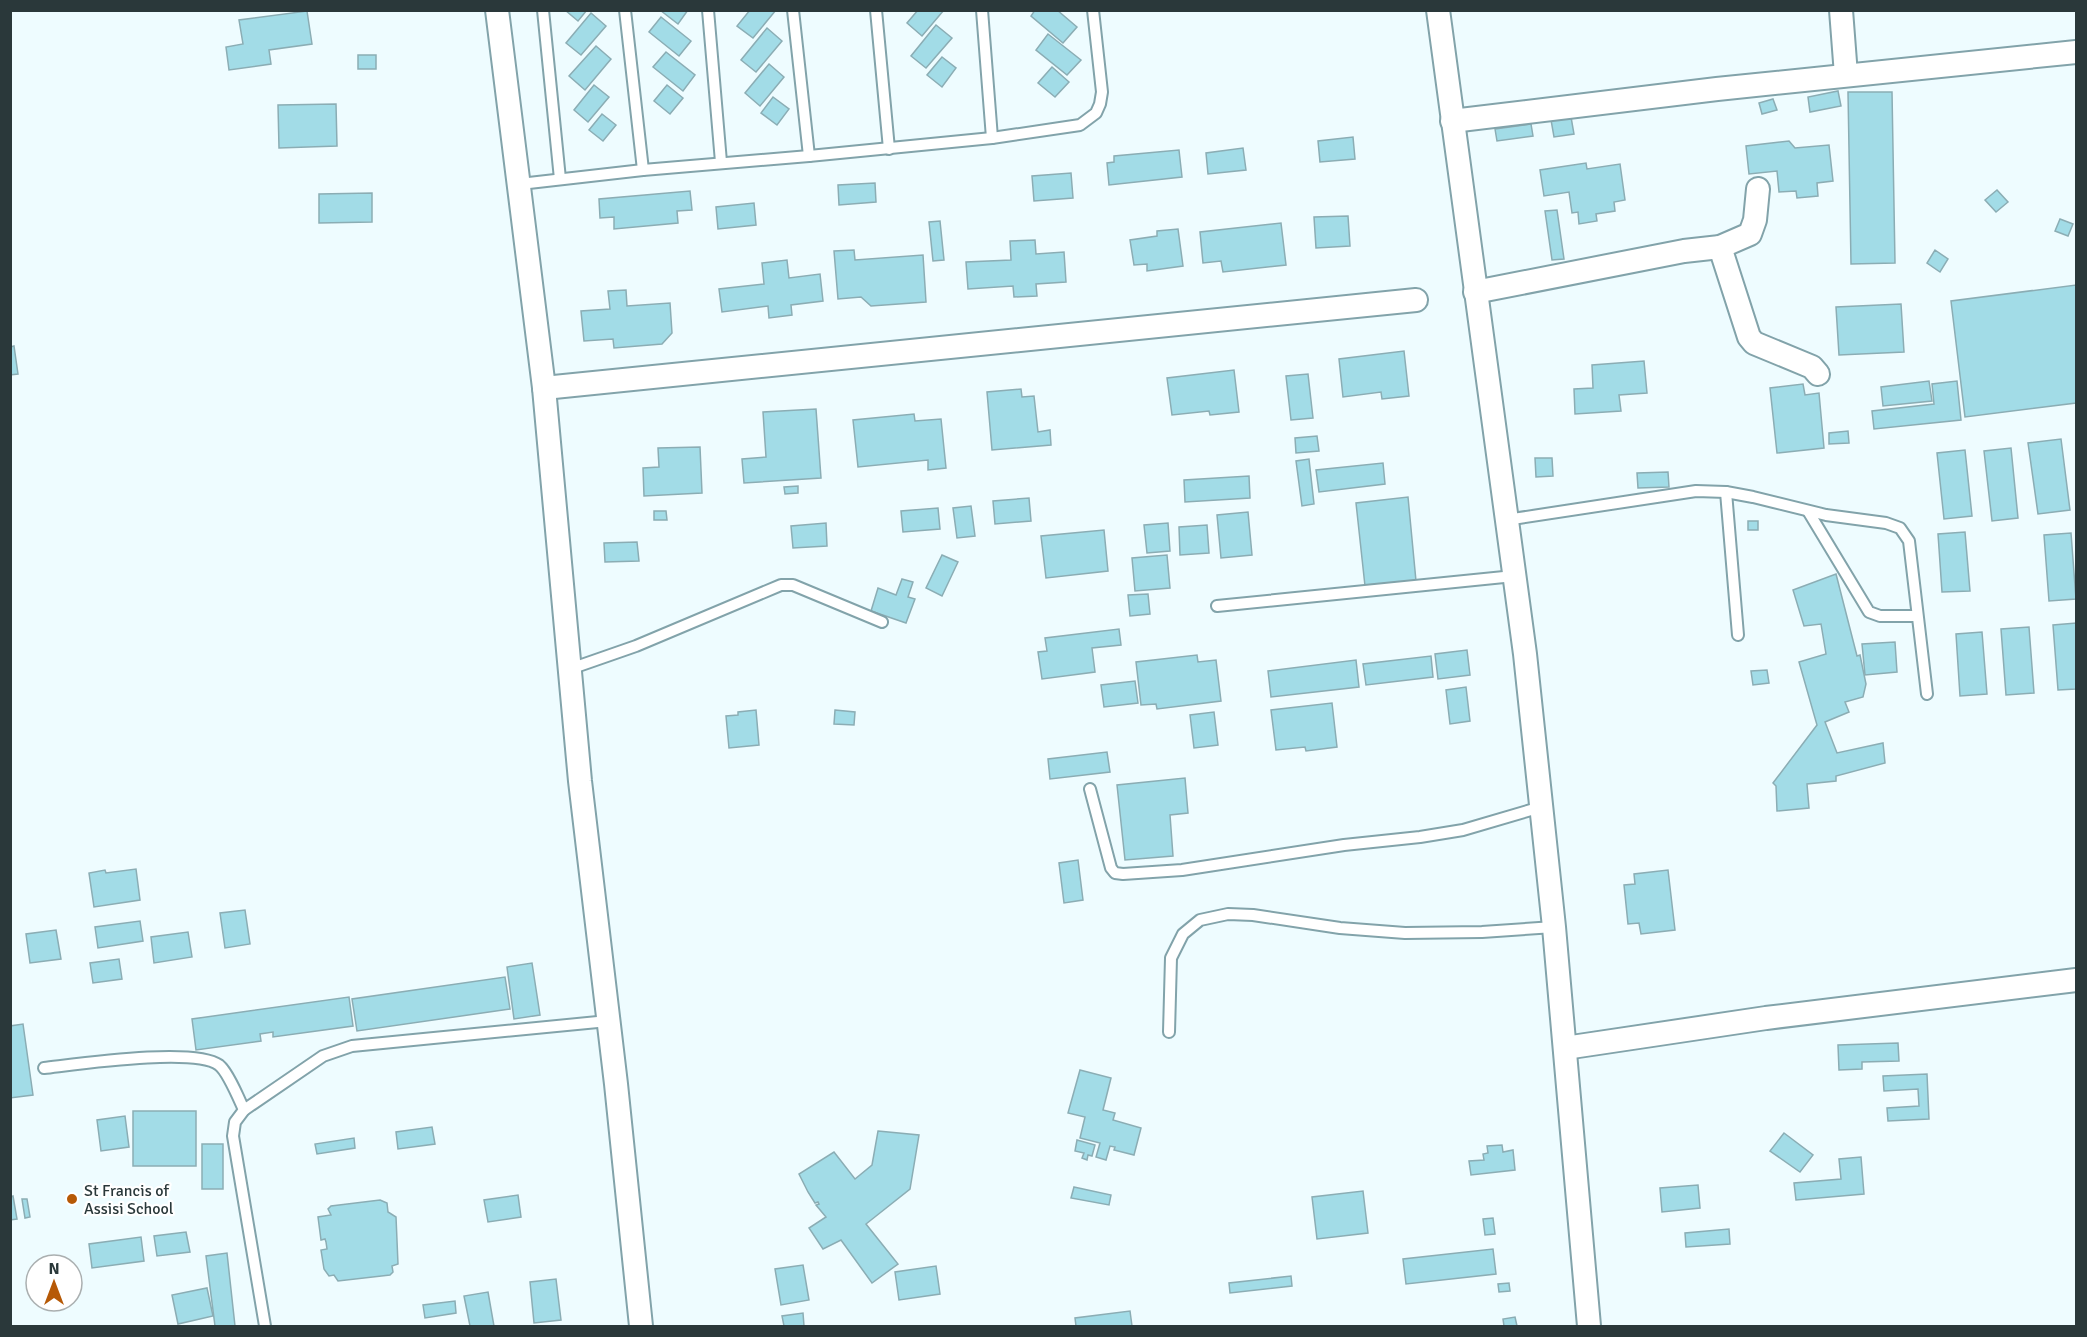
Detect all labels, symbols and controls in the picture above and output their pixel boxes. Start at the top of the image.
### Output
place label: St Francis of Assisi School [84,1181,174,1219]
marker: St Francis of Assisi School [65,1192,79,1206]
north arrow [24,1253,84,1313]
text: N [48,1259,60,1279]

